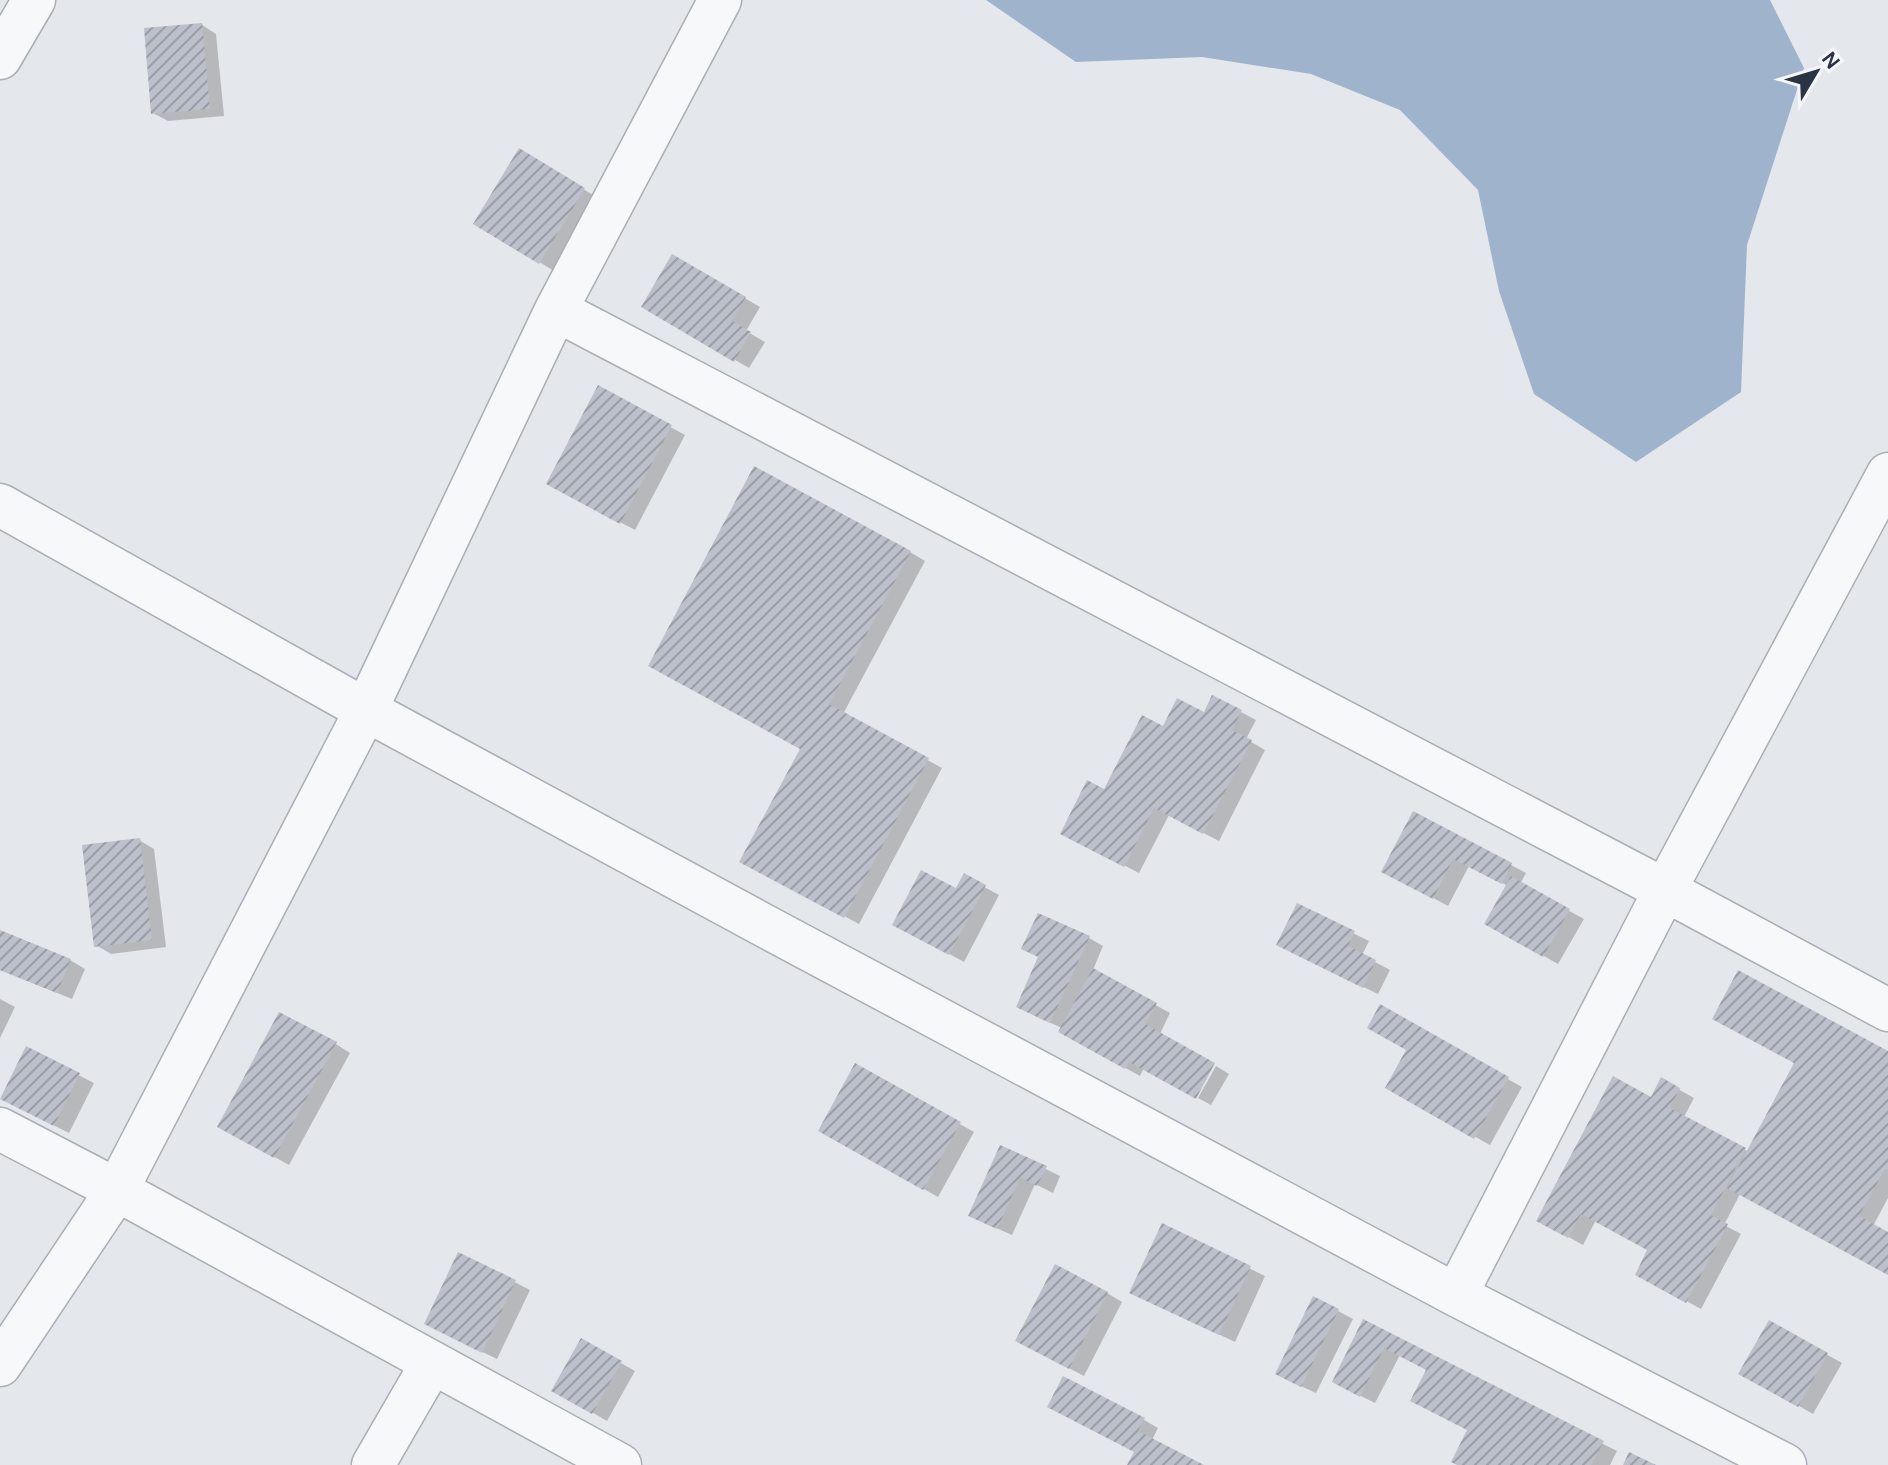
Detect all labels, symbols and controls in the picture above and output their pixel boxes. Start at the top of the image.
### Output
north arrow [1776,32,1856,112]
text: N [1816,46,1846,75]

